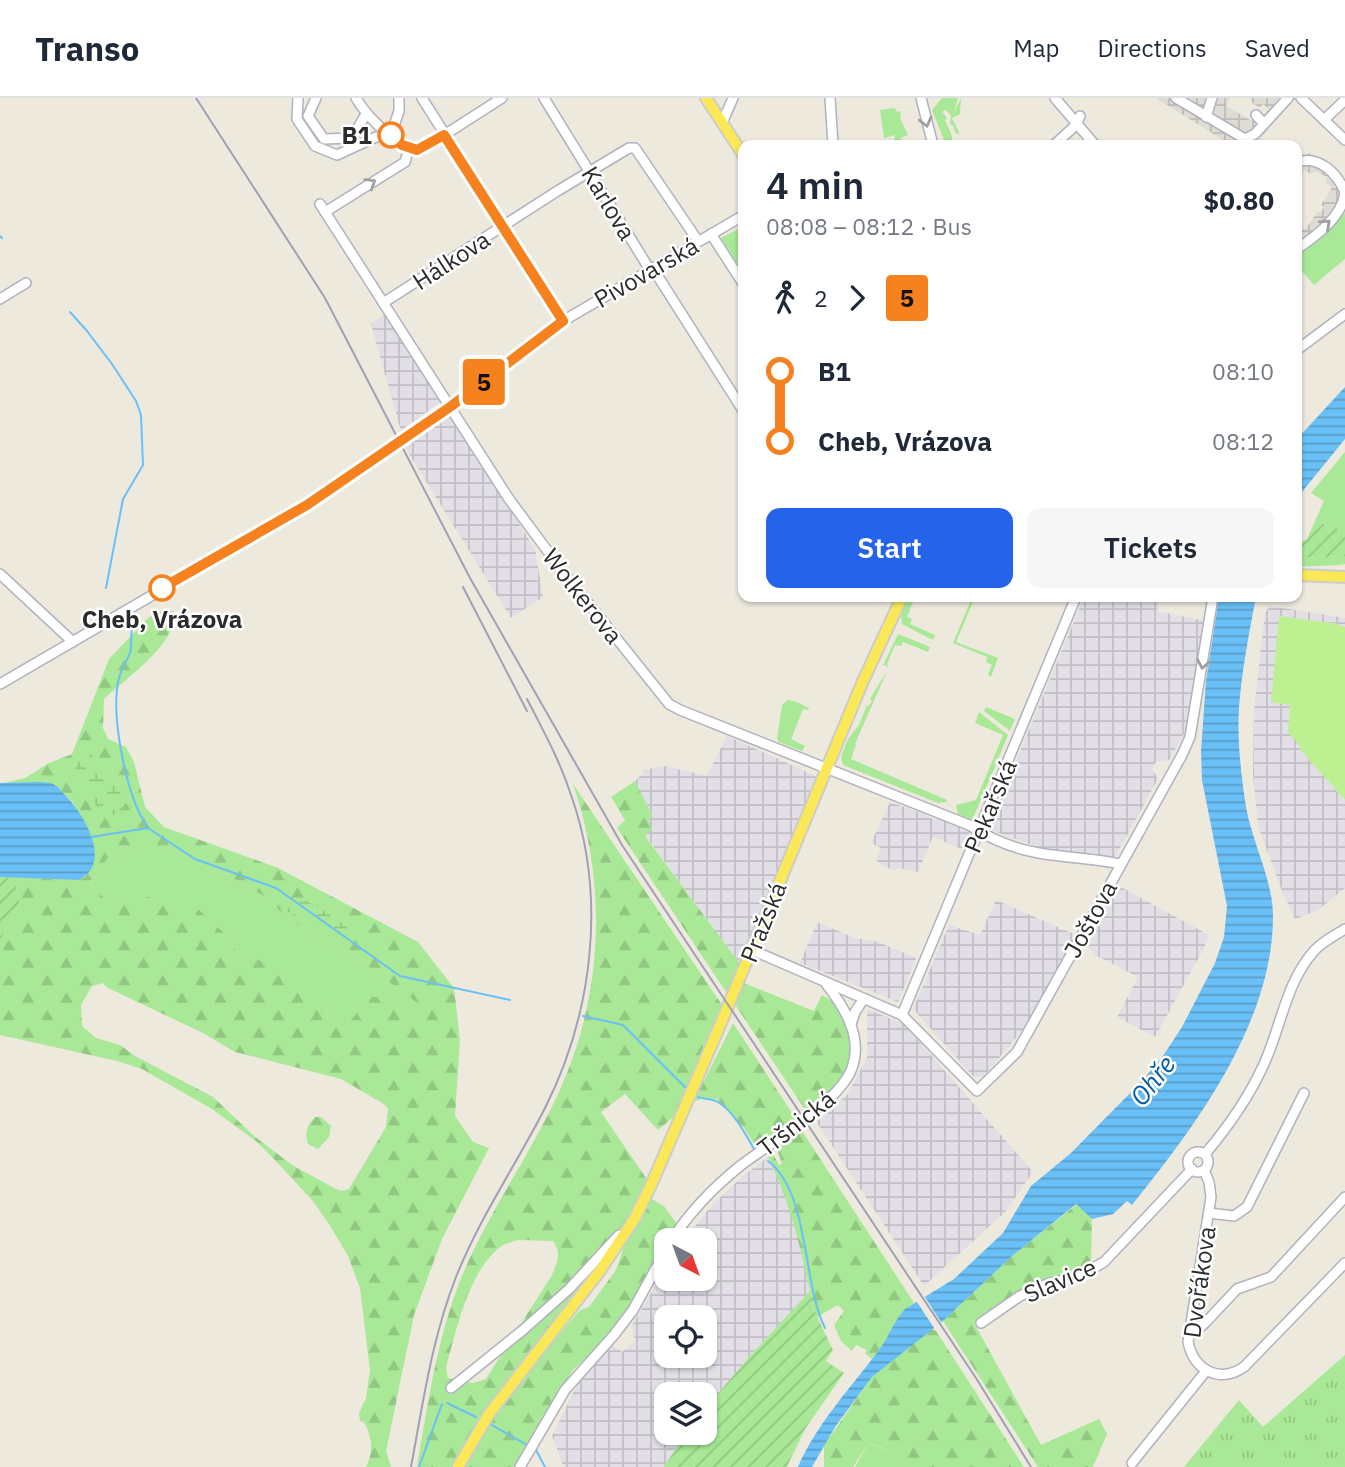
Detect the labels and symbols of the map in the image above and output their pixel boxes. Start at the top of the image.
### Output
one-way arrow [918,116,932,128]
place label: B1 [342,119,372,151]
marker: B1 [378,122,404,148]
street label: Karlova [575,160,644,246]
one-way arrow [363,178,376,191]
one-way arrow [1318,220,1331,233]
street label: Hálkova [406,223,496,297]
street label: Pivovarská [588,229,704,315]
line badge: 5 [461,359,507,405]
street label: Wolkerova [536,542,630,650]
marker: Cheb, Vrázova [149,575,175,601]
place label: Cheb, Vrázova [82,603,242,635]
one-way arrow [1196,658,1211,670]
street label: Pekařská [956,754,1024,858]
street label: Joštova [1056,875,1124,963]
street label: Pražská [732,877,794,967]
water label: Ohře [1122,1048,1182,1112]
street label: Tršnická [751,1083,842,1163]
street label: Dvořákova [1175,1224,1223,1340]
north arrow [654,1228,718,1292]
street label: Slavice [1019,1250,1101,1310]

